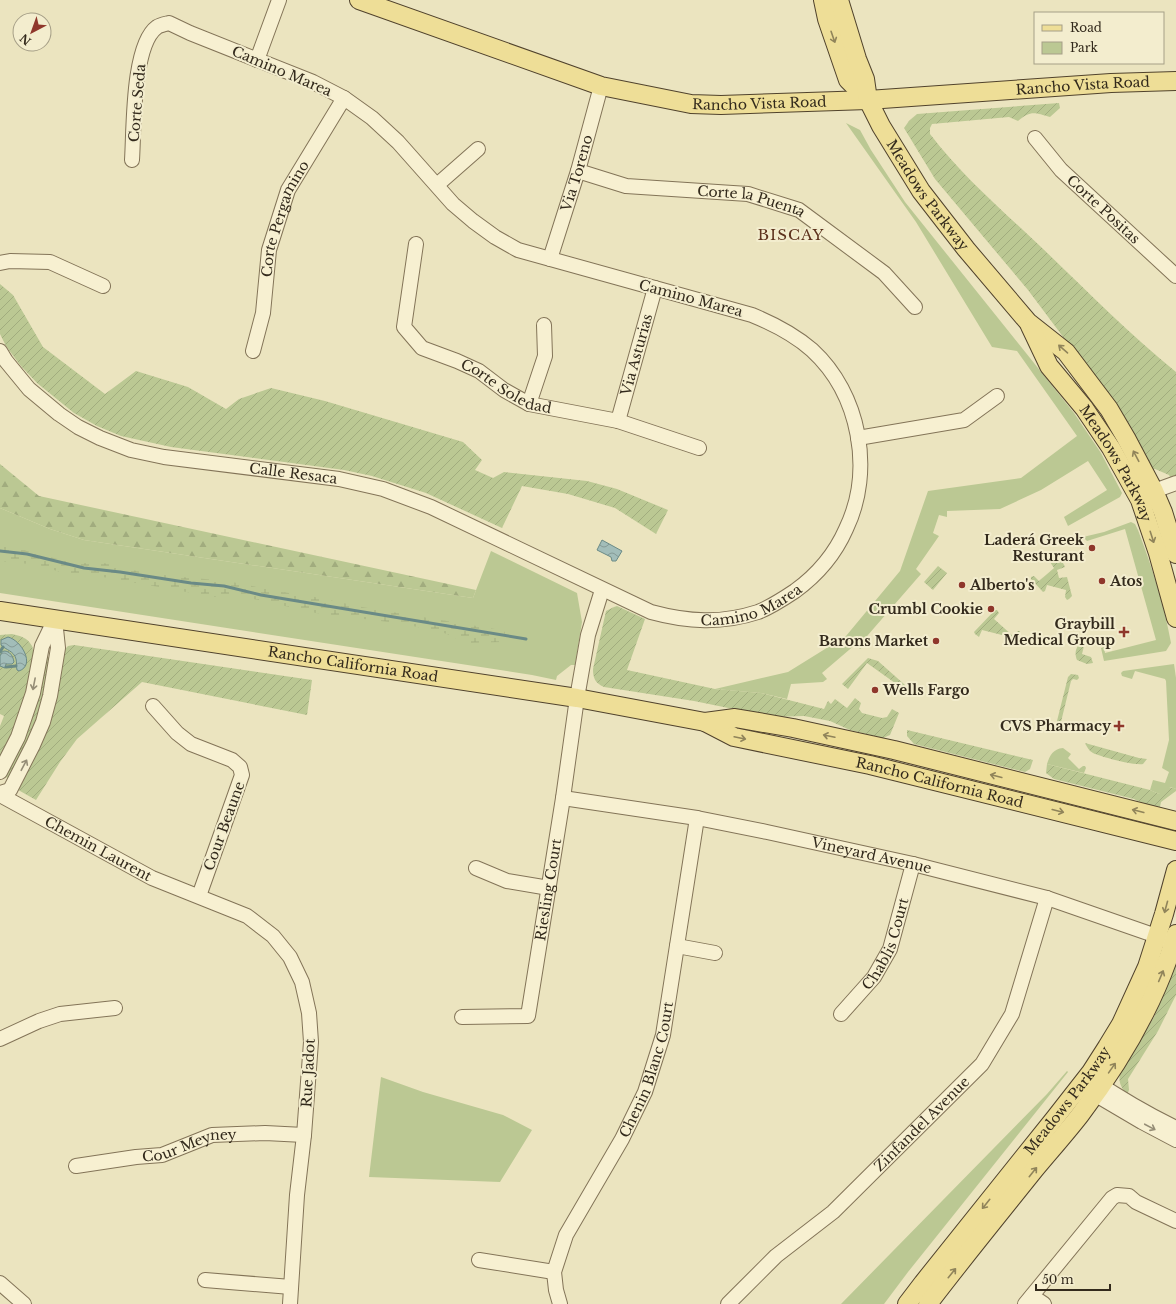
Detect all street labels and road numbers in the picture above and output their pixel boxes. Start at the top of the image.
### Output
street label: Camino Marea [229,42,335,100]
street label: Corte Seda [125,63,149,143]
street label: Rancho Vista Road [1015,73,1151,99]
street label: Rancho Vista Road [692,92,827,114]
street label: Via Toreno [556,133,596,215]
street label: Meadows Parkway [882,136,973,254]
street label: Corte Pergamino [257,157,313,278]
street label: Corte Positas [1063,171,1144,247]
street label: Corte la Puenta [697,182,810,221]
street label: Camino Marea [637,275,745,321]
street label: Via Asturias [616,312,656,398]
street label: Corte Soledad [458,355,554,417]
street label: Meadows Parkway [1075,401,1156,524]
street label: Calle Resaca [248,459,339,488]
street label: Camino Marea [701,580,806,629]
street label: Rancho California Road [267,643,440,686]
street label: Rancho California Road [854,753,1026,812]
street label: Cour Beaune [200,779,248,873]
street label: Chemin Laurent [42,812,156,885]
street label: Vineyard Avenue [809,833,934,877]
street label: Riesling Court [531,837,565,942]
street label: Chablis Court [858,895,913,994]
street label: Chenin Blanc Court [615,1000,677,1140]
street label: Rue Jadot [297,1037,319,1108]
street label: Meadows Parkway [1020,1043,1114,1159]
street label: Zinfandel Avenue [870,1073,973,1175]
street label: Cour Meyney [141,1125,237,1166]

